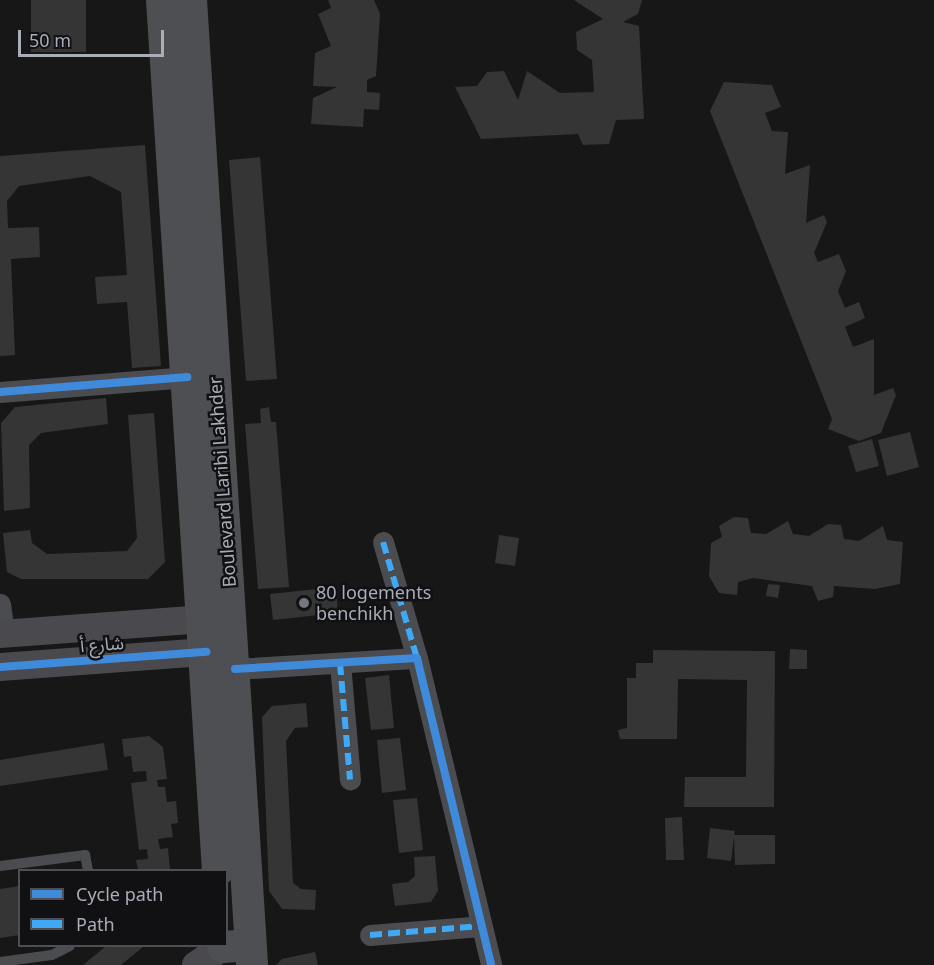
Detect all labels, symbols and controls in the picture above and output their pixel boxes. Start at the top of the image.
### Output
scale bar [21,18,166,56]
text: 50 m [29,28,71,52]
street label: Boulevard Laribi Lakhder [204,376,240,588]
place label: 80 logements benchikh [316,582,431,624]
marker: 80 logements benchikh [297,596,311,610]
street label: شارع أ [79,632,125,656]
legend [18,869,228,947]
text: Cycle path [76,882,163,906]
text: Path [76,912,115,936]

